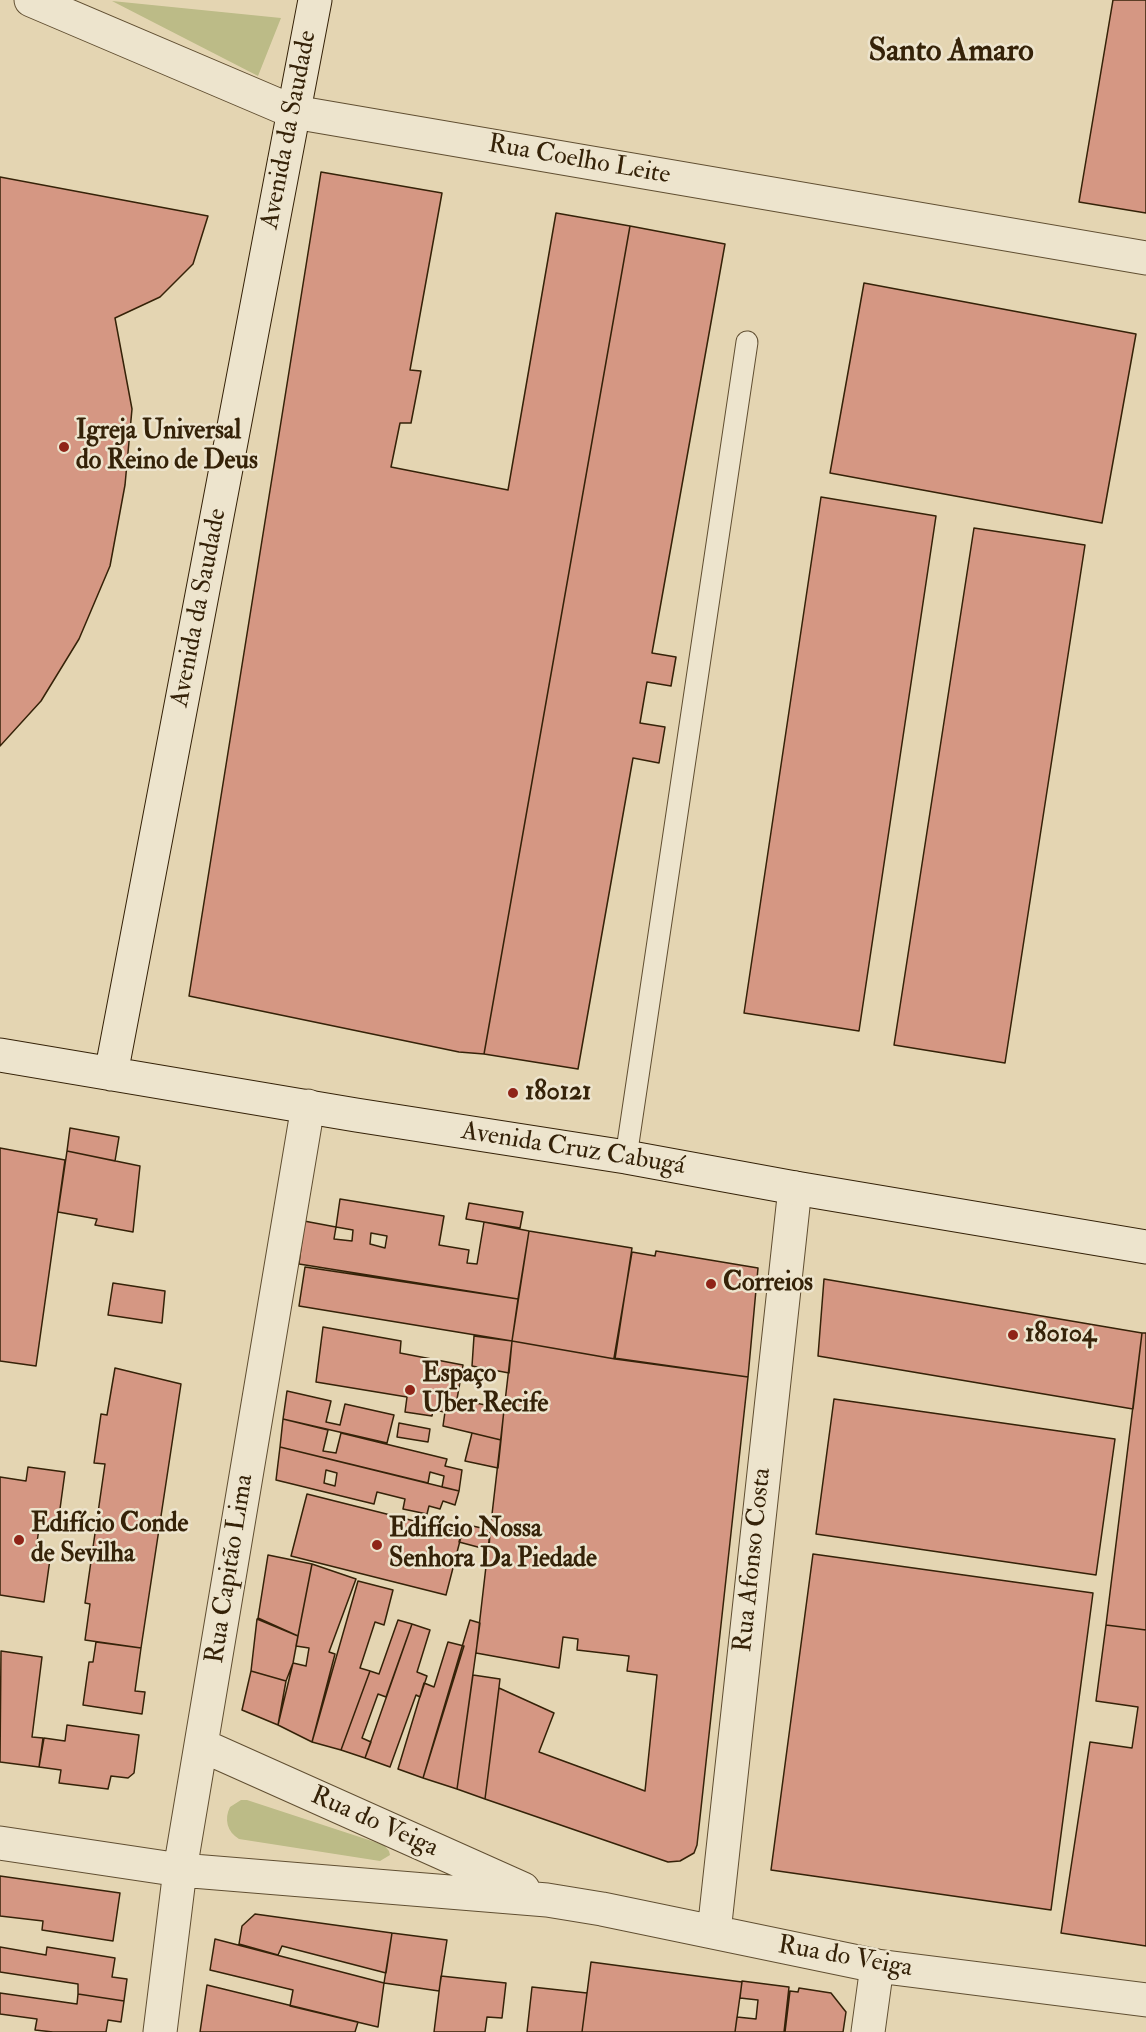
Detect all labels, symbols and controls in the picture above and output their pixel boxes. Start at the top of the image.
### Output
street label: Avenida da Saudade [255,28,325,232]
district label: Santo Amaro [868,34,1034,72]
street label: Rua Coelho Leite [485,130,673,192]
place label: Igreja Universal do Reino de Deus [76,416,258,478]
marker: Igreja Universal do Reino de Deus [57,440,71,454]
street label: Avenida da Saudade [165,506,235,710]
place label: 180121 [525,1077,591,1109]
marker: 180121 [506,1086,520,1100]
street label: Avenida Cruz Cabugá [459,1117,687,1183]
place label: Correios [723,1268,813,1300]
marker: Correios [704,1277,718,1291]
place label: 180104 [1025,1319,1096,1351]
marker: 180104 [1006,1328,1020,1342]
place label: Espaço Uber Recife [422,1359,548,1420]
marker: Espaço Uber Recife [403,1383,417,1397]
street label: Rua Afonso Costa [729,1466,779,1654]
street label: Rua Capitão Lima [201,1472,261,1666]
place label: Edifício Conde de Sevilha [31,1509,188,1570]
place label: Edifício Nossa Senhora Da Piedade [389,1514,597,1576]
marker: Edifício Conde de Sevilha [12,1533,26,1547]
marker: Edifício Nossa Senhora Da Piedade [370,1538,384,1552]
street label: Rua do Veiga [305,1781,443,1865]
street label: Rua do Veiga [775,1931,915,1985]

